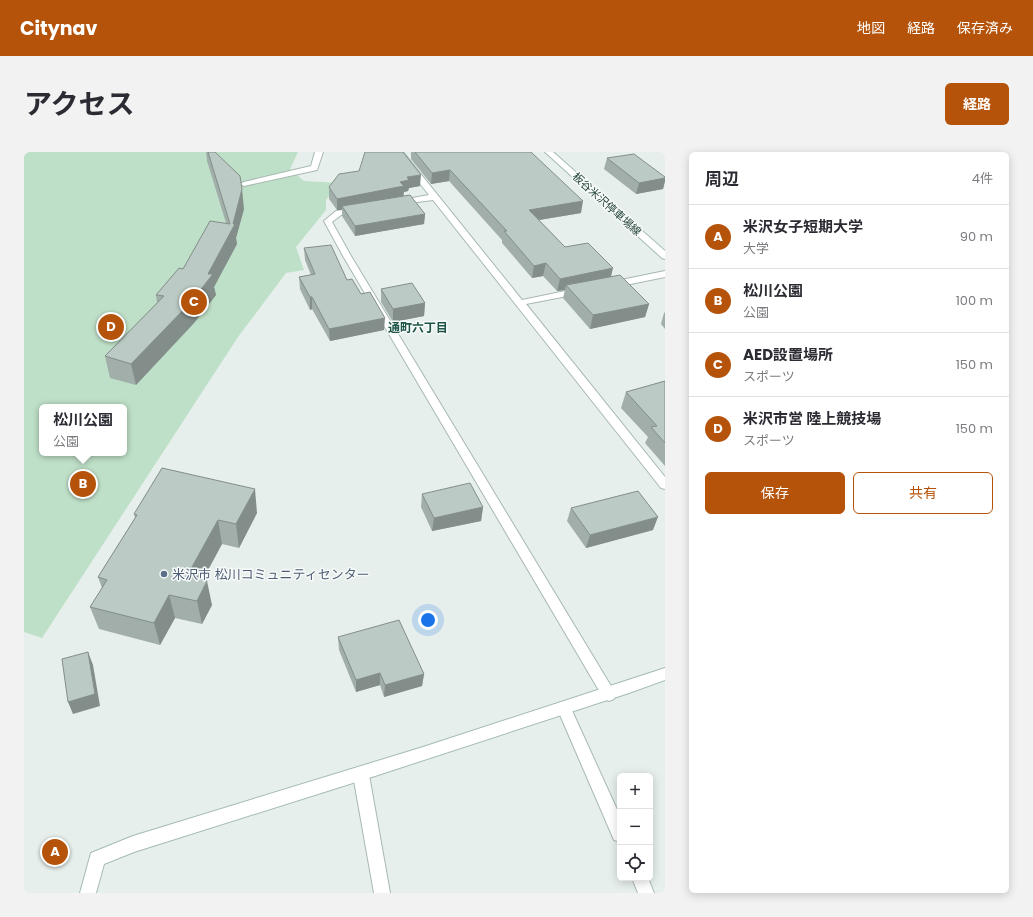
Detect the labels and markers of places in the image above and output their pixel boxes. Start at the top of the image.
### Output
pin: C [181,287,207,317]
pin: D [98,312,124,342]
pin: B [70,469,96,499]
place label: 米沢市 松川コミュニティセンター [172,565,370,584]
marker: 米沢市 松川コミュニティセンター [159,569,169,579]
pin: A [42,837,68,867]

